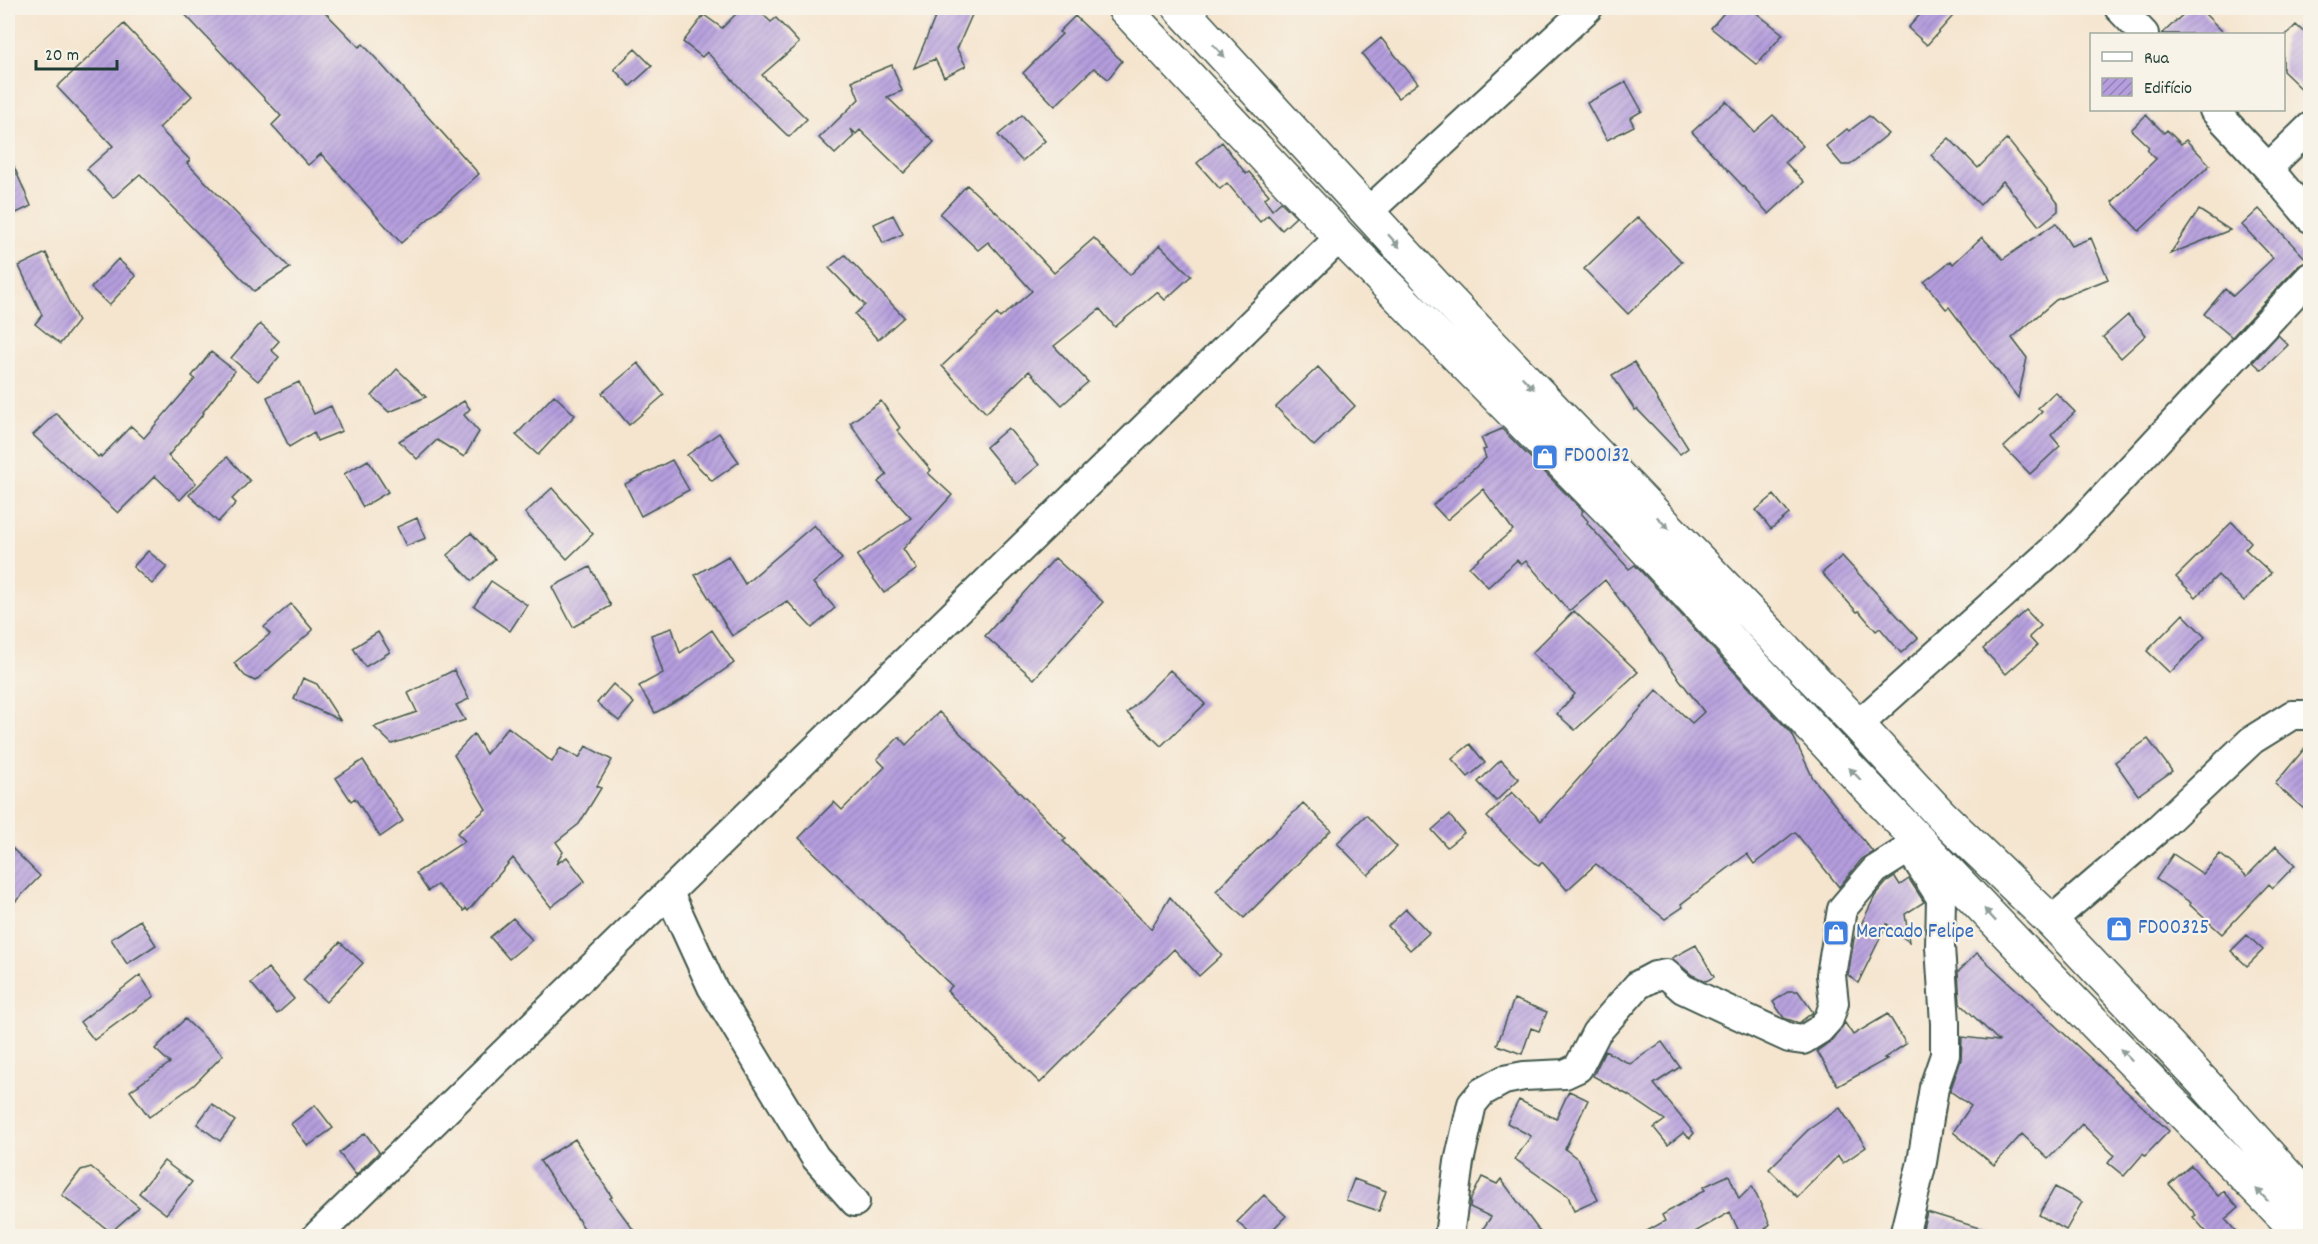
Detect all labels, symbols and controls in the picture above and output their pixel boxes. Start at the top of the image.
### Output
scale bar [36,33,117,71]
legend [2090,33,2285,111]
one-way arrow [1212,43,1226,57]
text: 20 m [45,44,79,69]
text: Rua [2144,47,2170,72]
text: Edifício [2144,77,2192,102]
one-way arrow [1387,233,1401,248]
one-way arrow [1520,375,1534,389]
shop icon: FD00132 [1530,442,1560,472]
place label: FD00132 [1564,442,1630,472]
one-way arrow [1656,515,1669,530]
one-way arrow [1849,768,1863,782]
one-way arrow [1984,908,1997,923]
shop icon: FD00325 [2104,914,2134,944]
place label: FD00325 [2138,914,2209,944]
shop icon: Mercado Felipe [1821,918,1851,948]
place label: Mercado Felipe [1856,918,1974,948]
one-way arrow [2119,1049,2133,1063]
one-way arrow [2255,1187,2269,1202]

